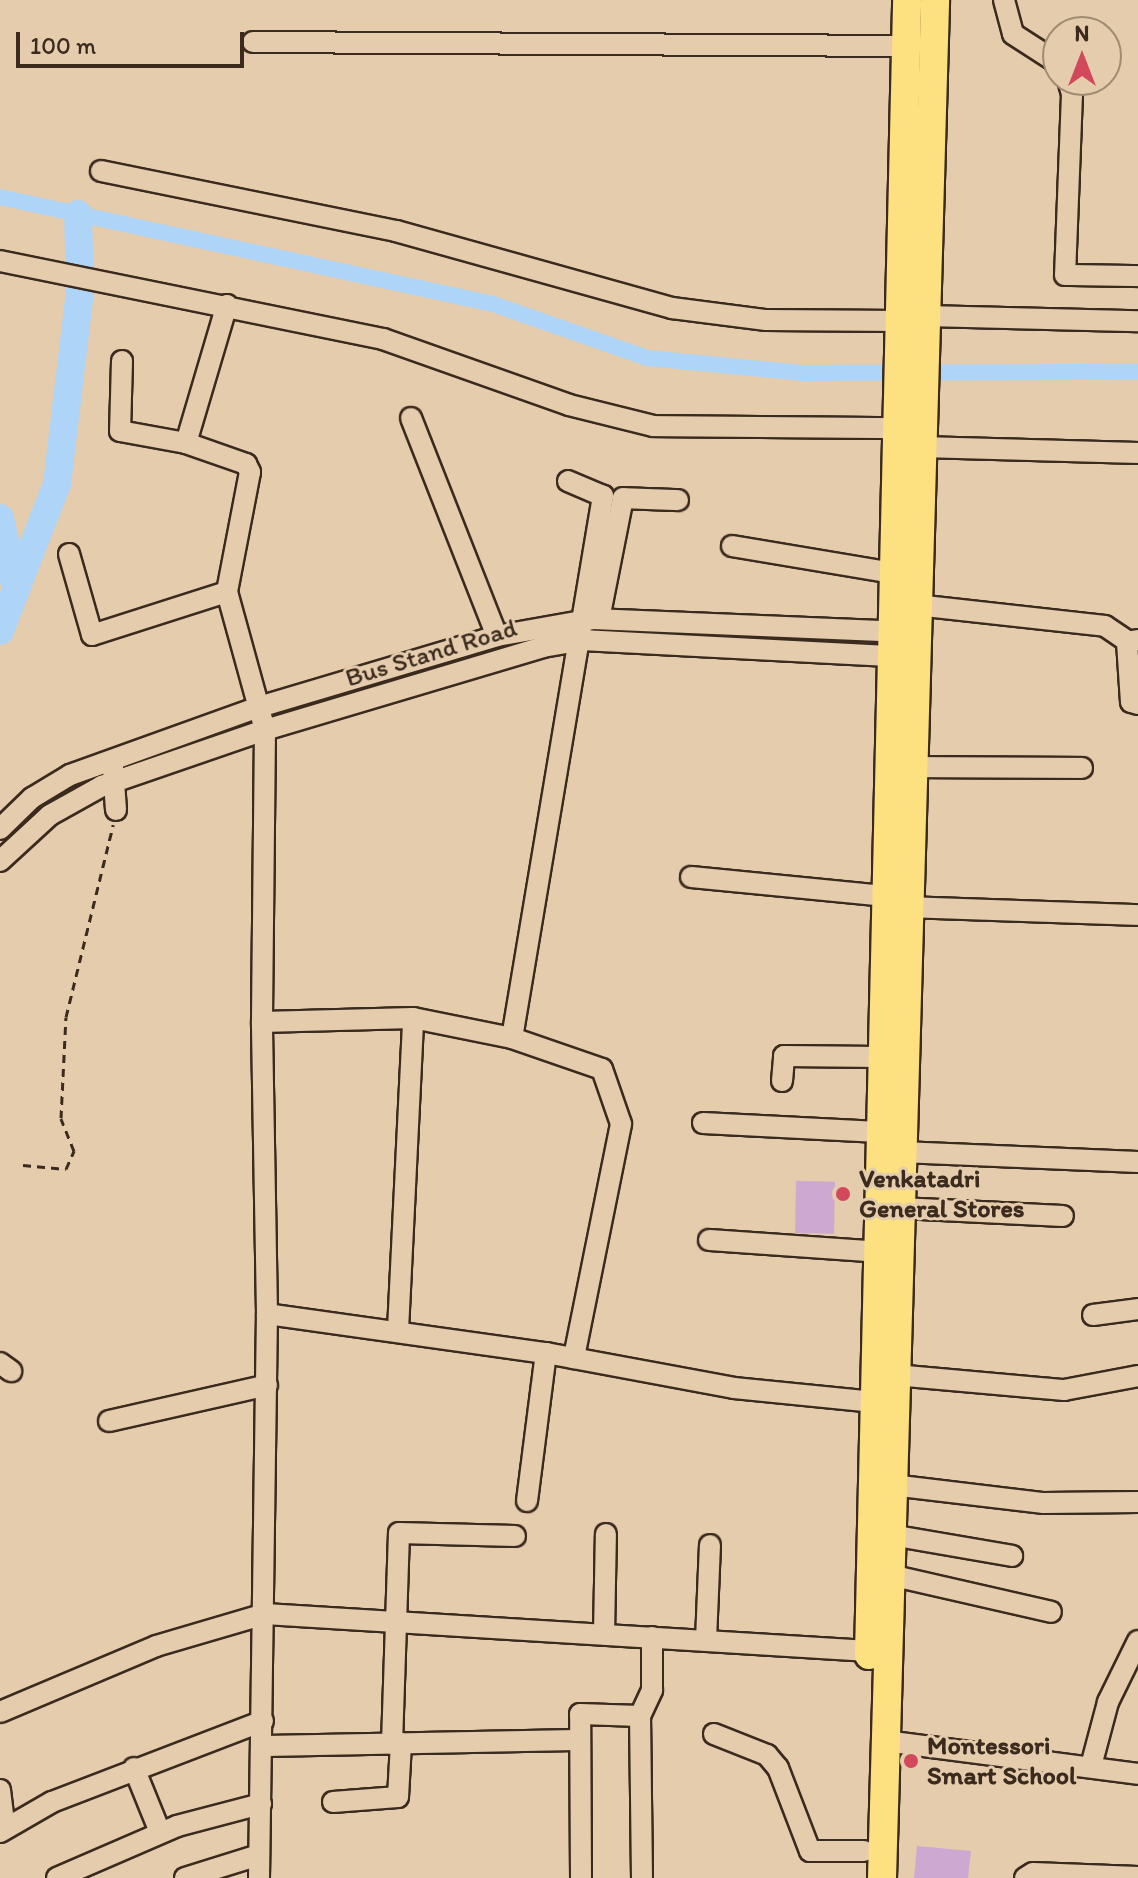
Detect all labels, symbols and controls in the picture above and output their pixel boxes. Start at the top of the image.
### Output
scale bar [20,16,248,66]
north arrow [1042,16,1122,96]
text: N [1075,20,1089,47]
text: 100 m [30,31,96,60]
street label: Bus Stand Road [342,612,520,694]
place label: Venkatadri General Stores [859,1163,1024,1224]
marker: Venkatadri General Stores [834,1185,852,1203]
place label: Montessori Smart School [927,1730,1076,1792]
marker: Montessori Smart School [902,1752,920,1770]

